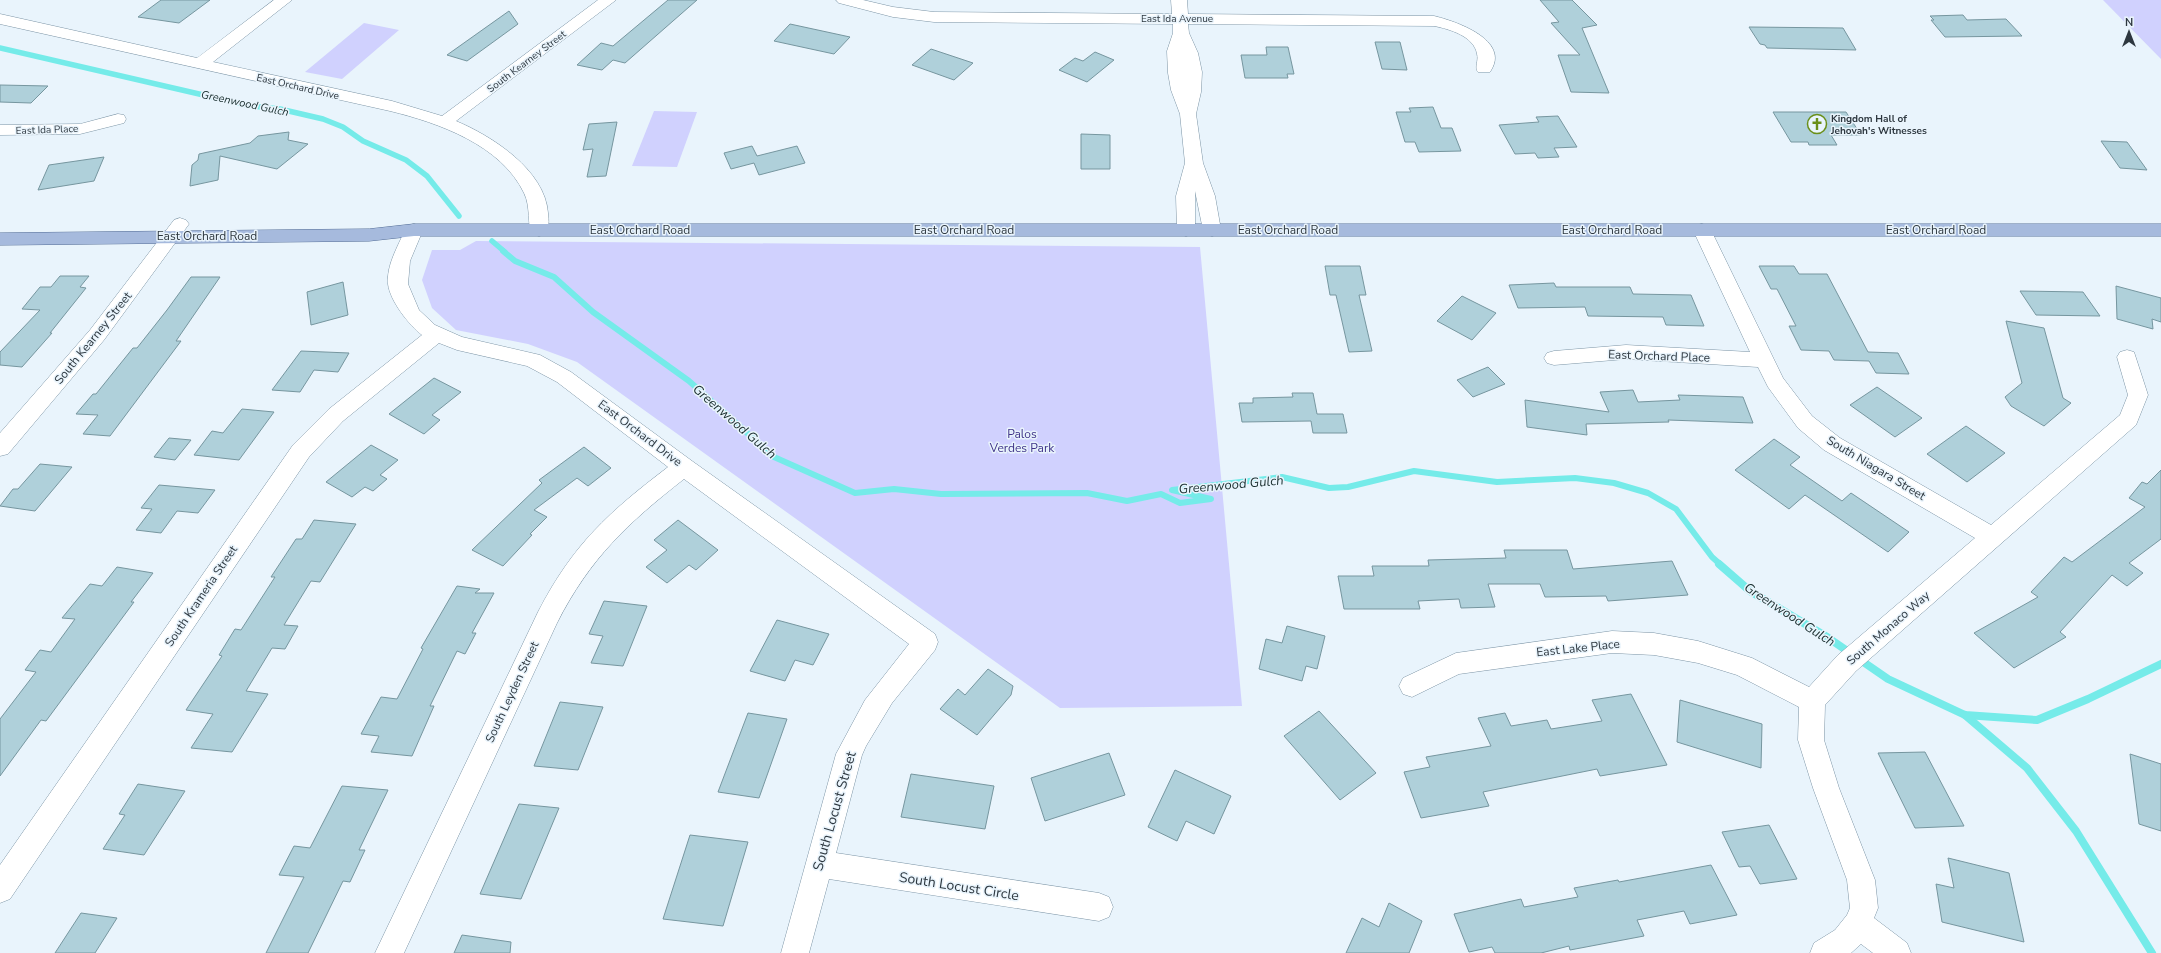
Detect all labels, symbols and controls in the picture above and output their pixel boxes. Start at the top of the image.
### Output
street label: East Ida Avenue [1141,12,1213,26]
north arrow [2109,12,2149,52]
text: N [2125,15,2133,30]
street label: South Kearney Street [484,27,569,96]
street label: East Orchard Drive [255,71,340,103]
water label: Greenwood Gulch [200,87,290,120]
place label: Kingdom Hall of Jehovah's Witnesses [1830,112,1927,138]
church icon: Kingdom Hall of Jehovah's Witnesses [1806,113,1828,135]
street label: East Ida Place [16,122,79,138]
street label: East Orchard Road [590,222,690,238]
street label: East Orchard Road [914,222,1014,238]
street label: East Orchard Road [1238,222,1338,238]
street label: East Orchard Road [1562,222,1662,238]
street label: East Orchard Road [1886,222,1986,238]
street label: East Orchard Road [157,228,257,244]
street label: South Kearney Street [51,288,136,387]
street label: East Orchard Place [1608,346,1710,366]
water label: Greenwood Gulch [689,380,780,463]
street label: East Orchard Drive [595,396,685,470]
park label: Palos Verdes Park [989,426,1055,456]
street label: South Niagara Street [1824,432,1929,504]
water label: Greenwood Gulch [1178,471,1284,499]
street label: South Krameria Street [161,542,241,650]
water label: Greenwood Gulch [1740,579,1839,651]
street label: South Monaco Way [1843,587,1934,669]
street label: East Lake Place [1536,636,1620,660]
street label: South Leyden Street [482,638,543,745]
street label: South Locust Street [808,749,861,873]
street label: South Locust Circle [898,868,1020,905]

